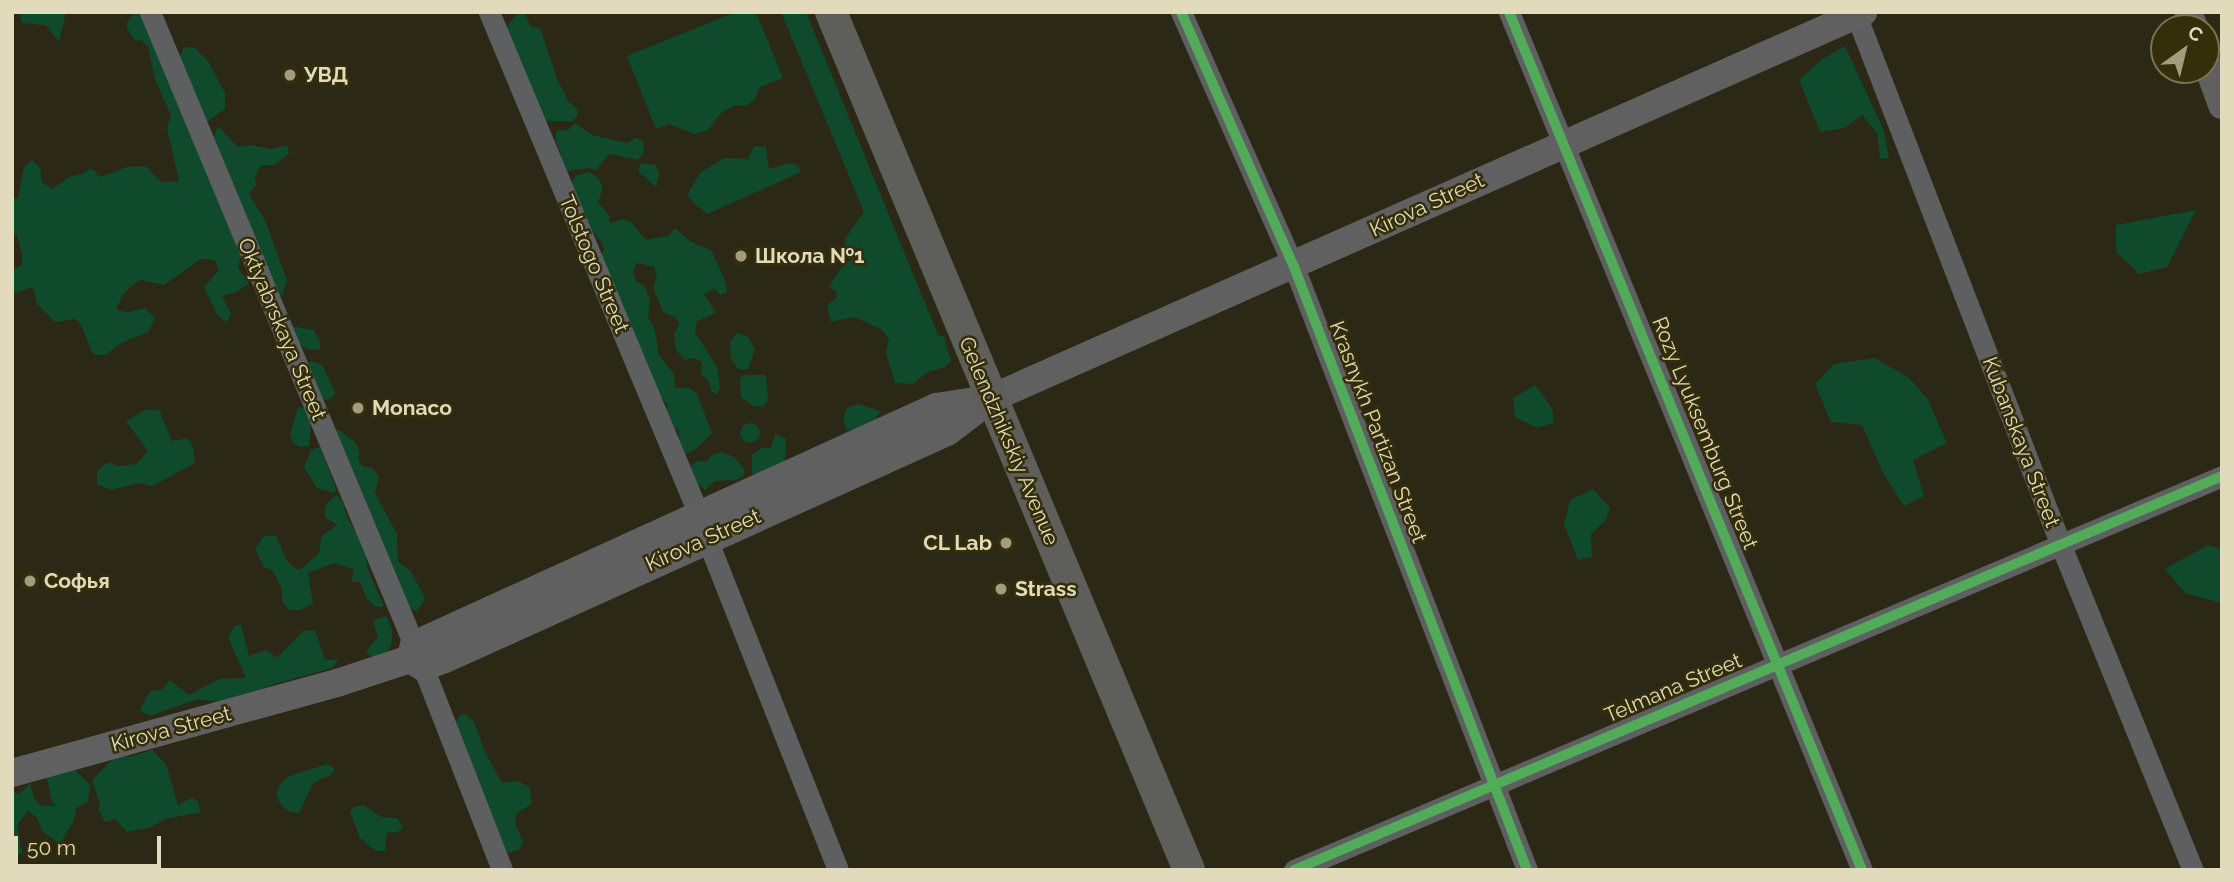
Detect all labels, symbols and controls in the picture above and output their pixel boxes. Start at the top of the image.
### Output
north arrow [2150,14,2220,84]
text: С [2184,20,2207,46]
place label: УВД [304,62,348,88]
marker: УВД [282,67,298,83]
street label: Kirova Street [1366,168,1488,242]
street label: Tolstogo Street [554,191,634,337]
street label: Oktyabrskaya Street [232,234,332,424]
place label: Школа №1 [755,243,864,269]
marker: Школа №1 [733,248,749,264]
street label: Rozy Lyuksemburg Street [1647,313,1763,553]
street label: Krasnykh Partizan Street [1324,318,1432,546]
street label: Gelendzhikskiy Avenue [953,332,1065,550]
street label: Kubanskaya Street [1977,353,2065,531]
place label: Monaco [372,395,452,421]
marker: Monaco [350,400,366,416]
street label: Kirova Street [642,503,764,577]
place label: CL Lab [923,530,992,556]
marker: CL Lab [998,535,1014,551]
place label: Софья [44,568,110,594]
marker: Софья [22,573,38,589]
place label: Strass [1015,576,1077,602]
marker: Strass [993,581,1009,597]
street label: Telmana Street [1601,648,1745,728]
street label: Kirova Street [108,701,234,757]
scale bar [18,822,164,866]
text: 50 m [27,835,76,860]

